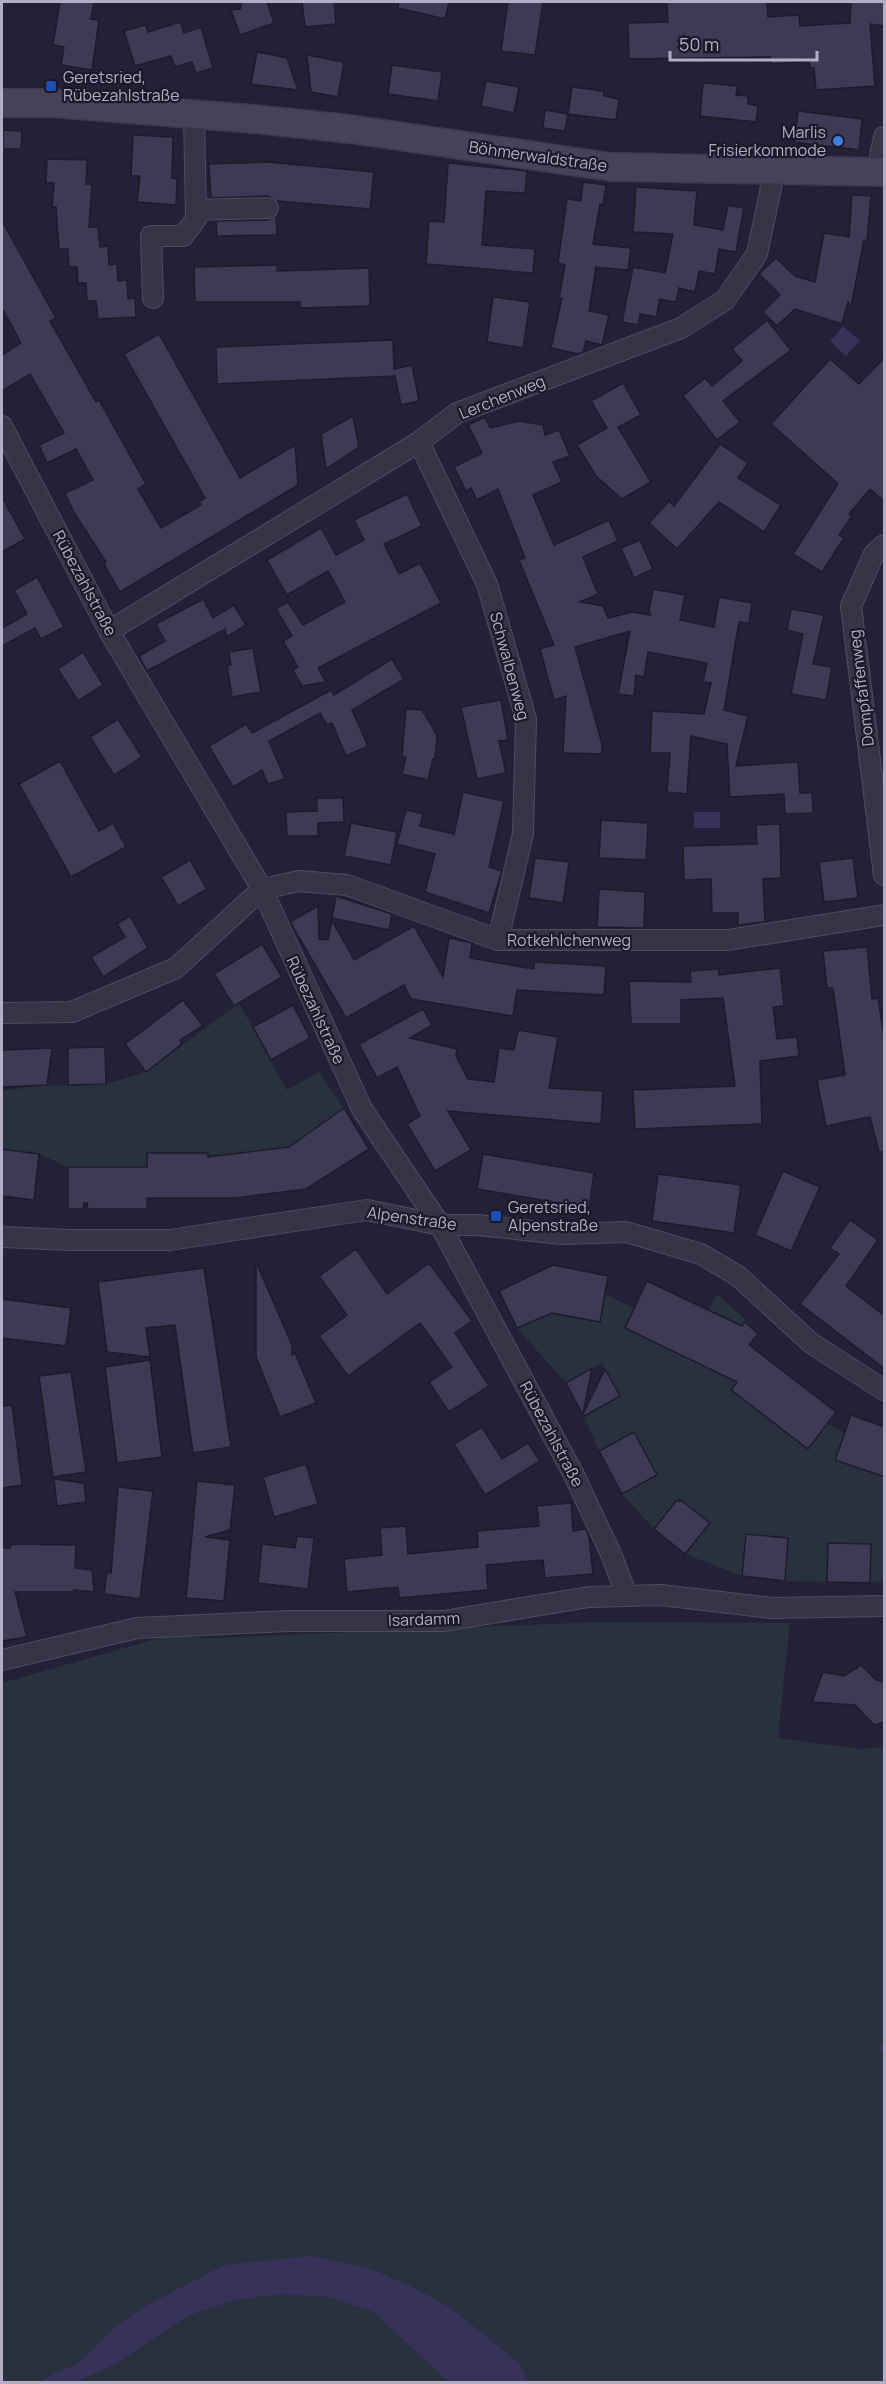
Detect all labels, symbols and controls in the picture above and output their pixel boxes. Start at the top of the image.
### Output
scale bar [670,24,817,62]
text: 50 m [679,32,719,56]
place label: Geretsried, Rübezahlstraße [63,66,180,106]
marker: Geretsried, Rübezahlstraße [44,79,58,93]
place label: Marlis Frisierkommode [709,121,826,161]
marker: Marlis Frisierkommode [831,134,845,148]
street label: Böhmerwaldstraße [467,135,609,177]
street label: Lerchenweg [456,370,548,424]
street label: Rübezahlstraße [48,526,122,640]
street label: Schwalbenweg [485,609,535,723]
street label: Dompfaffenweg [843,628,879,748]
street label: Rotkehlchenweg [507,929,631,951]
street label: Rübezahlstraße [281,953,351,1067]
place label: Geretsried, Alpenstraße [508,1196,598,1236]
street label: Alpenstraße [366,1201,458,1235]
marker: Geretsried, Alpenstraße [489,1209,503,1223]
street label: Rübezahlstraße [515,1377,589,1491]
street label: Isardamm [388,1607,460,1631]

